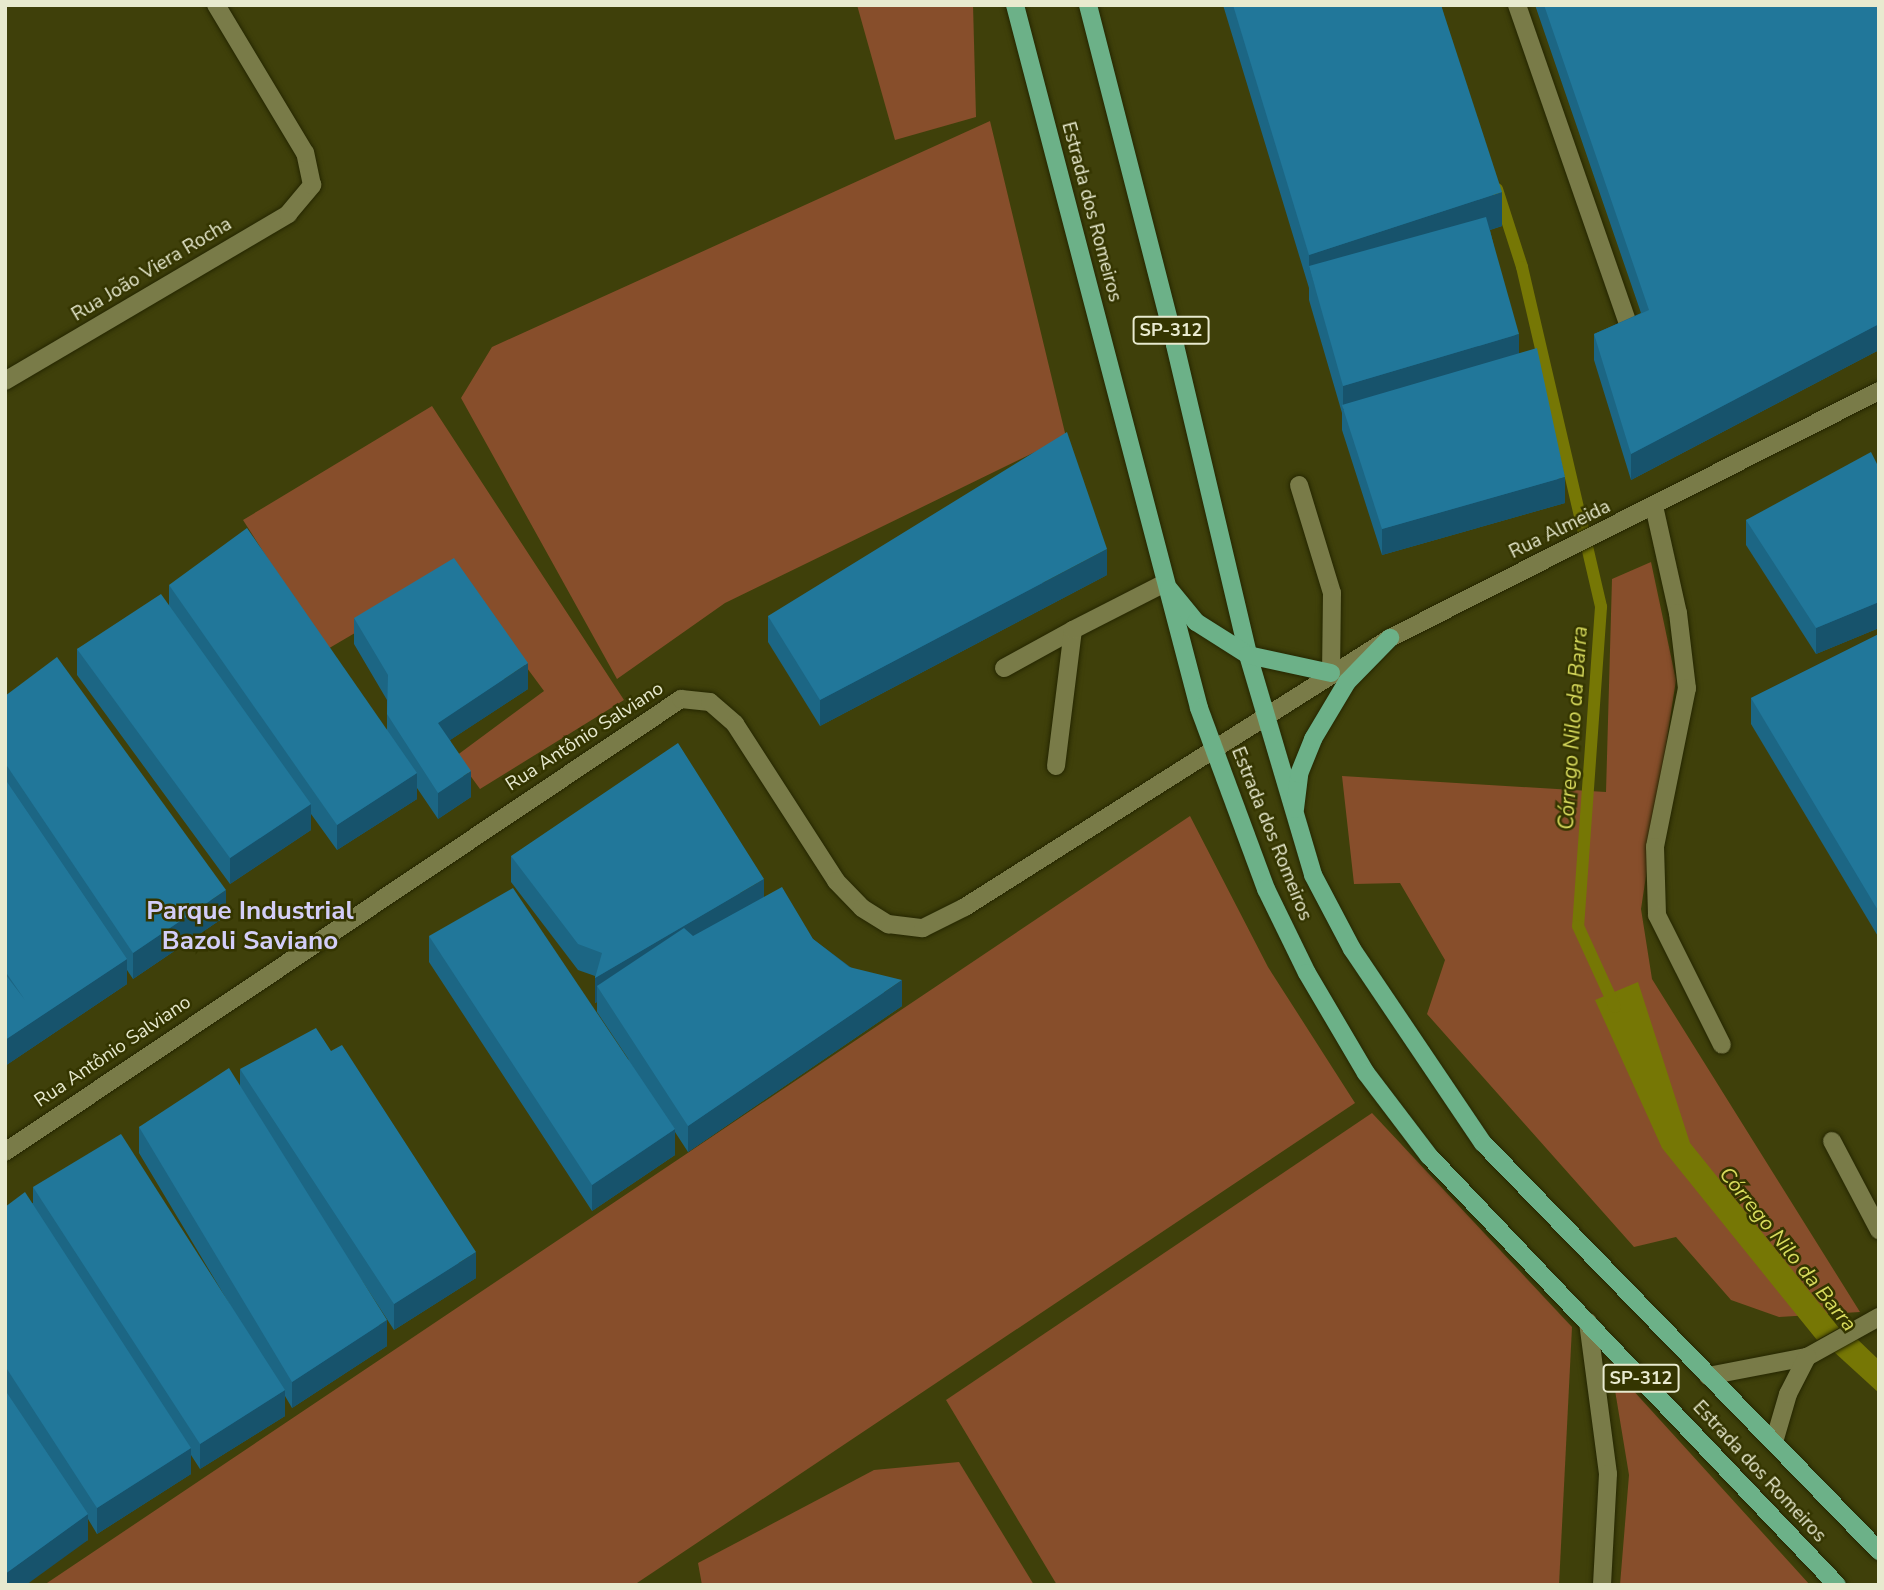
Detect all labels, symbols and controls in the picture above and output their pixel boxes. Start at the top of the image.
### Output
street label: Estrada dos Romeiros [1056,120,1126,304]
street label: Rua João Viera Rocha [68,213,236,327]
road number: SP-312 [1132,316,1210,344]
street label: Rua Almeida [1506,496,1614,564]
water label: Córrego Nilo da Barra [1553,625,1593,831]
street label: Rua Antônio Salviano [502,677,668,797]
street label: Estrada dos Romeiros [1226,744,1316,924]
district label: Parque Industrial Bazoli Saviano [146,895,354,956]
street label: Rua Antônio Salviano [31,991,195,1113]
water label: Córrego Nilo da Barra [1714,1162,1862,1336]
road number: SP-312 [1602,1364,1680,1392]
street label: Estrada dos Romeiros [1687,1396,1831,1548]

